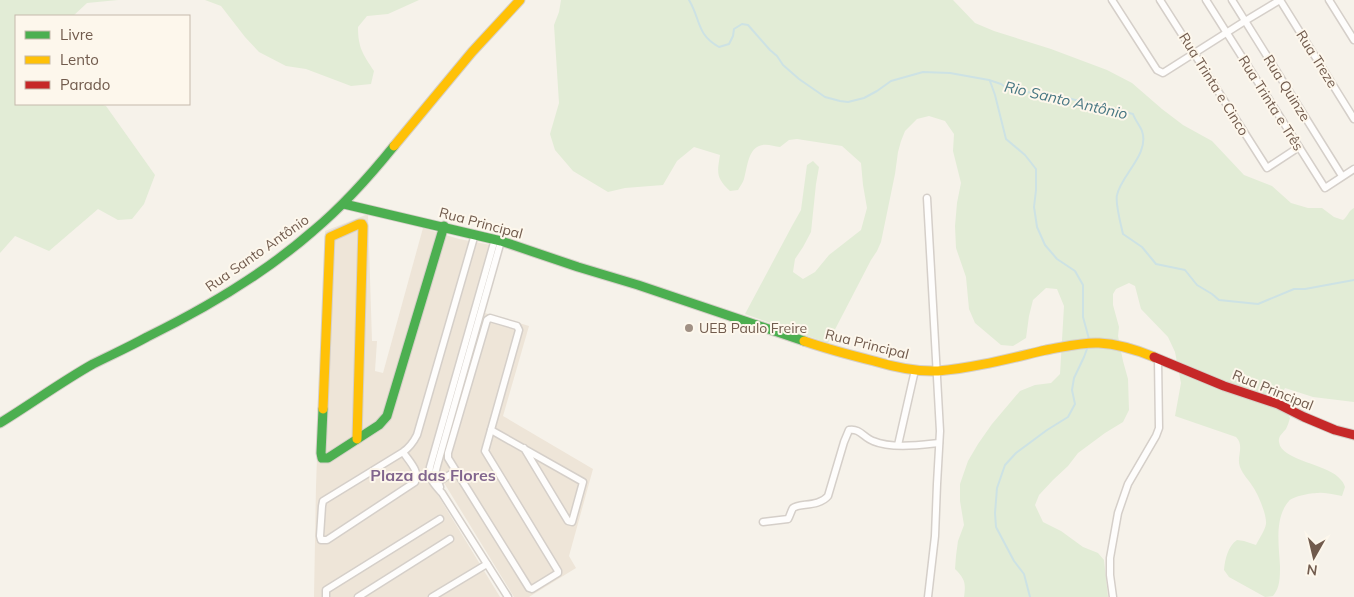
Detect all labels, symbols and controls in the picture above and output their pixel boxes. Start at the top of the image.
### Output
legend [15,15,190,105]
text: Livre [60,25,93,44]
street label: Rua Treze [1292,27,1342,91]
street label: Rua Trinta e Cinco [1175,29,1253,139]
text: Lento [60,50,99,69]
street label: Rua Quinze [1259,51,1315,125]
street label: Rua Trinta e Três [1234,52,1308,154]
text: Parado [60,75,110,94]
water label: Rio Santo Antônio [1003,77,1130,123]
street label: Rua Principal [437,203,525,243]
street label: Rua Santo Antônio [202,211,312,295]
place label: UEB Paulo Freire [699,319,807,337]
marker: UEB Paulo Freire [683,322,695,334]
street label: Rua Principal [823,325,911,363]
street label: Rua Principal [1230,366,1316,414]
district label: Plaza das Flores [370,465,496,485]
north arrow [1289,532,1339,582]
text: N [1306,560,1319,580]

